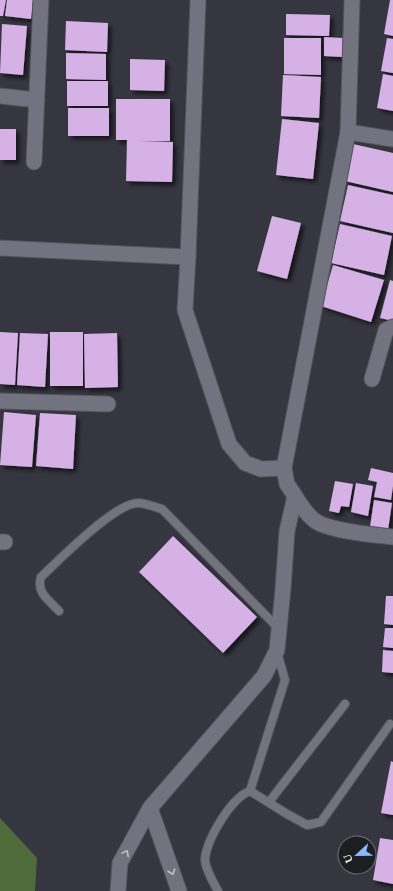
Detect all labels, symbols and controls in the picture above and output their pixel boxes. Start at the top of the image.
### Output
north arrow [337,835,377,875]
one-way arrow [121,850,128,858]
text: U [339,851,358,866]
one-way arrow [167,868,176,875]

